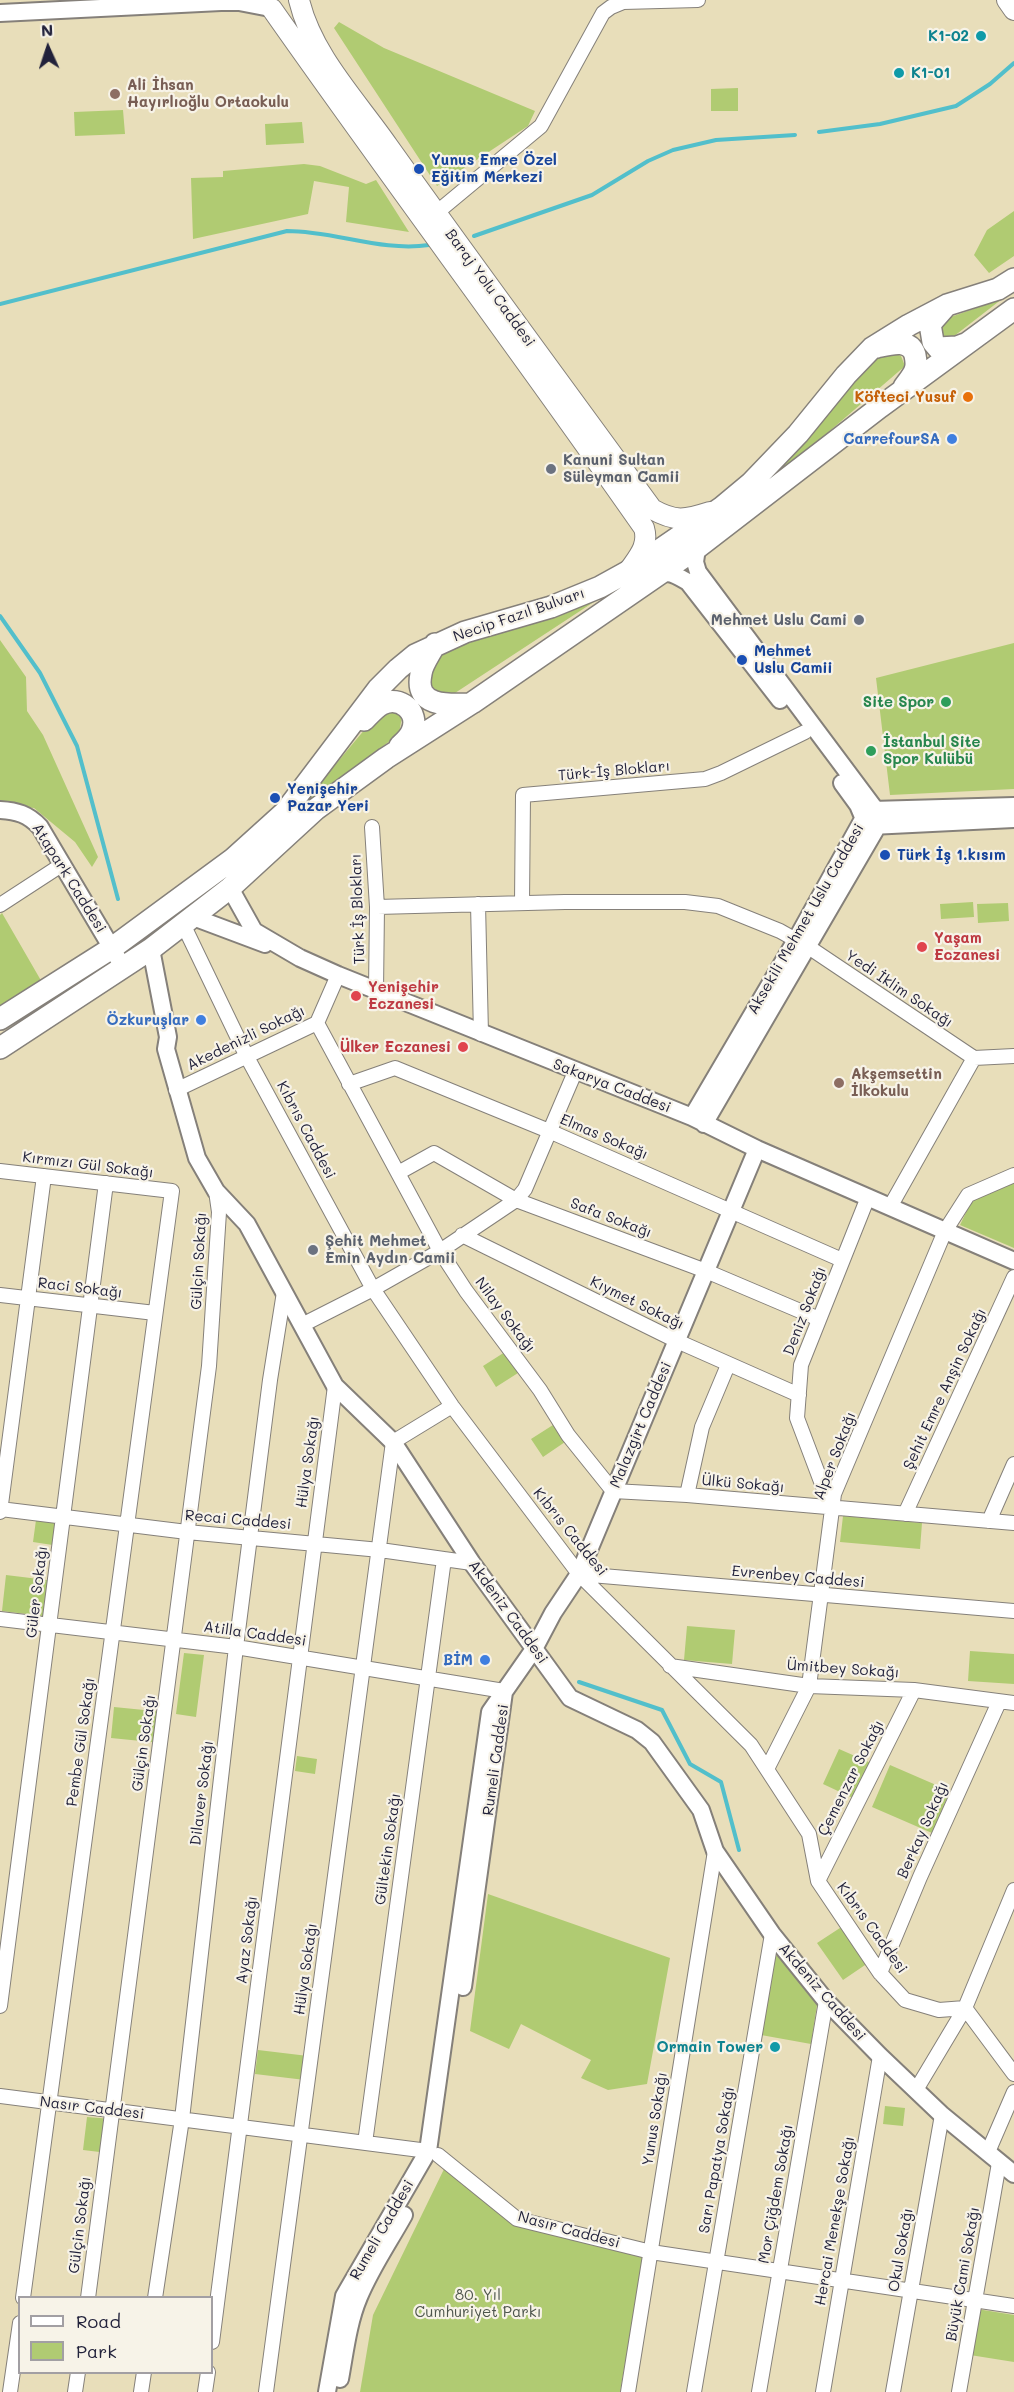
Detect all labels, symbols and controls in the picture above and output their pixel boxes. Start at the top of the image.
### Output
north arrow [18,18,78,78]
text: N [40,19,54,40]
place label: K1-02 [928,27,969,45]
marker: K1-02 [974,29,988,43]
place label: K1-01 [911,64,950,82]
marker: K1-01 [892,66,906,80]
place label: Ali İhsan Hayırlıoğlu Ortaokulu [127,76,289,111]
marker: Ali İhsan Hayırlıoğlu Ortaokulu [108,87,122,101]
place label: Yunus Emre Özel Eğitim Merkezi [431,151,557,186]
marker: Yunus Emre Özel Eğitim Merkezi [412,162,426,176]
street label: Baraj Yolu Caddesi [441,226,539,350]
place label: Köfteci Yusuf [855,388,956,406]
marker: Köfteci Yusuf [961,390,975,404]
place label: CarrefourSA [843,430,940,448]
marker: CarrefourSA [945,432,959,446]
place label: Kanuni Sultan Süleyman Camii [563,451,680,486]
marker: Kanuni Sultan Süleyman Camii [544,462,558,476]
street label: Necip Fazıl Bulvarı [451,584,587,646]
place label: Mehmet Uslu Cami [711,611,847,629]
marker: Mehmet Uslu Cami [852,613,866,627]
place label: Mehmet Uslu Camii [754,642,833,677]
marker: Mehmet Uslu Camii [735,653,749,667]
place label: Site Spor [863,693,934,711]
marker: Site Spor [939,695,953,709]
place label: İstanbul Site Spor Kulübü [883,733,980,768]
marker: İstanbul Site Spor Kulübü [864,744,878,758]
street label: Türk-İş Blokları [557,757,671,785]
place label: Yenişehir Pazar Yeri [287,780,369,815]
marker: Yenişehir Pazar Yeri [268,791,282,805]
street label: Atapark Caddesi [28,820,110,936]
street label: Aksekili Mehmet Uslu Caddesi [744,820,868,1018]
place label: Türk İş 1.kısım [897,846,1006,864]
marker: Türk İş 1.kısım [878,848,892,862]
street label: Türk İş Blokları [347,853,369,965]
place label: Yaşam Eczanesi [934,929,1000,964]
marker: Yaşam Eczanesi [915,940,929,954]
street label: Yedi İklim Sokağı [842,946,956,1032]
place label: Yenişehir Eczanesi [368,978,439,1013]
marker: Yenişehir Eczanesi [349,989,363,1003]
street label: Akedenizli Sokağı [184,1002,308,1074]
place label: Özkuruşlar [107,1011,189,1029]
marker: Özkuruşlar [194,1013,208,1027]
place label: Ülker Eczanesi [340,1038,451,1056]
marker: Ülker Eczanesi [456,1040,470,1054]
street label: Sakarya Caddesi [550,1055,674,1117]
place label: Akşemsettin İlkokulu [851,1065,942,1100]
marker: Akşemsettin İlkokulu [832,1076,846,1090]
street label: Kıbrıs Caddesi [273,1078,339,1182]
street label: Elmas Sokağı [557,1110,651,1164]
street label: Kırmızı Gül Sokağı [21,1148,155,1182]
street label: Safa Sokağı [568,1194,654,1242]
street label: Gülçin Sokağı [187,1212,211,1310]
place label: Şehit Mehmet Emin Aydın Camii [325,1232,455,1267]
marker: Şehit Mehmet Emin Aydın Camii [306,1243,320,1257]
street label: Deniz Sokağı [780,1264,830,1358]
street label: Kıymet Sokağı [587,1272,687,1334]
street label: Raci Sokağı [37,1274,123,1302]
street label: Nilay Sokağı [471,1274,539,1356]
street label: Şehit Emre Anşin Sokağı [900,1305,990,1473]
street label: Malazgirt Caddesi [606,1359,676,1491]
street label: Alper Sokağı [810,1409,860,1503]
street label: Hülya Sokağı [293,1415,323,1509]
street label: Ülkü Sokağı [701,1471,785,1497]
street label: Kıbrıs Caddesi [529,1484,611,1580]
street label: Recai Caddesi [184,1506,292,1534]
street label: Güler Sokağı [22,1545,52,1639]
street label: Akdeniz Caddesi [464,1557,552,1667]
street label: Evrenbey Caddesi [731,1562,865,1592]
street label: Atilla Caddesi [203,1618,307,1650]
place label: BİM [443,1651,473,1669]
marker: BİM [478,1653,492,1667]
street label: Ümitbey Sokağı [786,1656,900,1682]
street label: Pembe Gül Sokağı [63,1676,99,1808]
street label: Gülçin Sokağı [128,1693,160,1793]
street label: Rumeli Caddesi [479,1703,513,1817]
street label: Çemenzar Sokağı [814,1717,888,1839]
street label: Dilaver Sokağı [187,1739,217,1847]
street label: Berkay Sokağı [894,1779,952,1881]
street label: Gültekin Sokağı [371,1792,405,1906]
street label: Kıbrıs Caddesi [833,1879,911,1977]
street label: Ayaz Sokağı [233,1895,261,1985]
street label: Hülya Sokağı [291,1922,321,2016]
street label: Akdeniz Caddesi [775,1940,869,2044]
place label: Ormain Tower [657,2038,763,2056]
marker: Ormain Tower [768,2040,782,2054]
street label: Yunus Sokağı [639,2071,671,2167]
street label: Sarı Papatya Sokağı [695,2085,739,2235]
street label: Nasır Caddesi [39,2093,145,2123]
street label: Mor Çiğdem Sokağı [755,2123,797,2265]
street label: Hercai Menekşe Sokağı [811,2135,859,2307]
street label: Gülçin Sokağı [65,2175,95,2275]
street label: Rumeli Caddesi [346,2177,418,2283]
street label: Büyük Cami Sokağı [942,2206,984,2342]
street label: Okul Sokağı [885,2207,917,2293]
street label: Nasır Caddesi [516,2208,622,2252]
park label: 80. Yıl Cumhuriyet Parkı [415,2286,541,2321]
legend [18,2296,213,2374]
text: Road [76,2309,121,2333]
text: Park [76,2339,117,2363]

